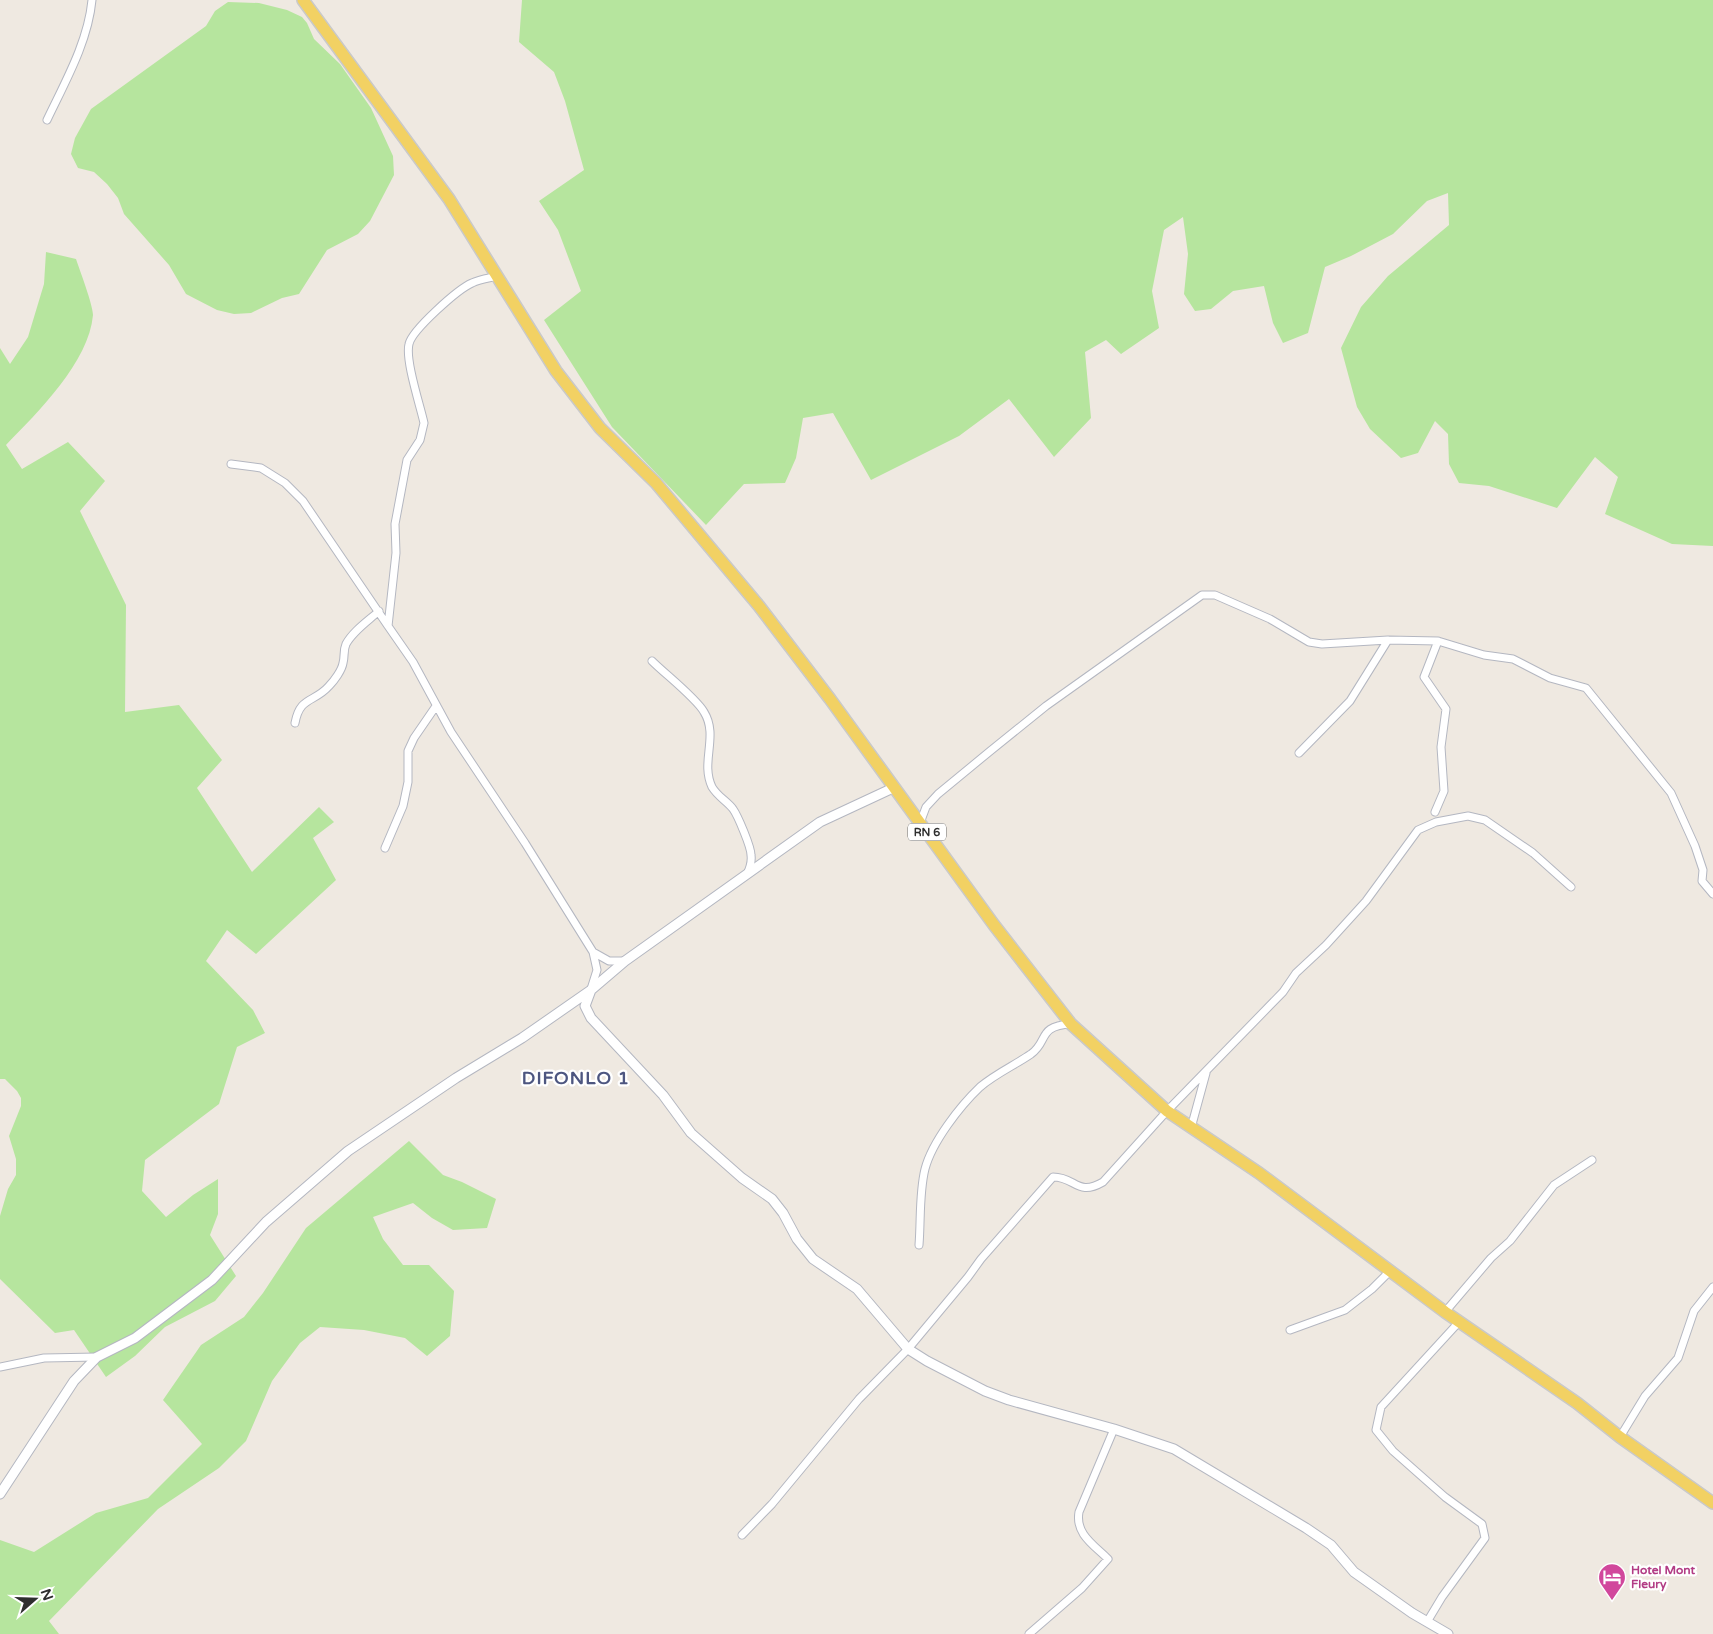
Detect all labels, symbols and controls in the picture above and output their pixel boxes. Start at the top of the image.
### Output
road number: RN 6 [908,824,946,840]
district label: DIFONLO 1 [522,1067,630,1089]
hotel icon: Hotel Mont Fleury [1597,1562,1627,1601]
place label: Hotel Mont Fleury [1631,1563,1695,1592]
north arrow [10,1574,60,1624]
text: N [37,1587,57,1603]

